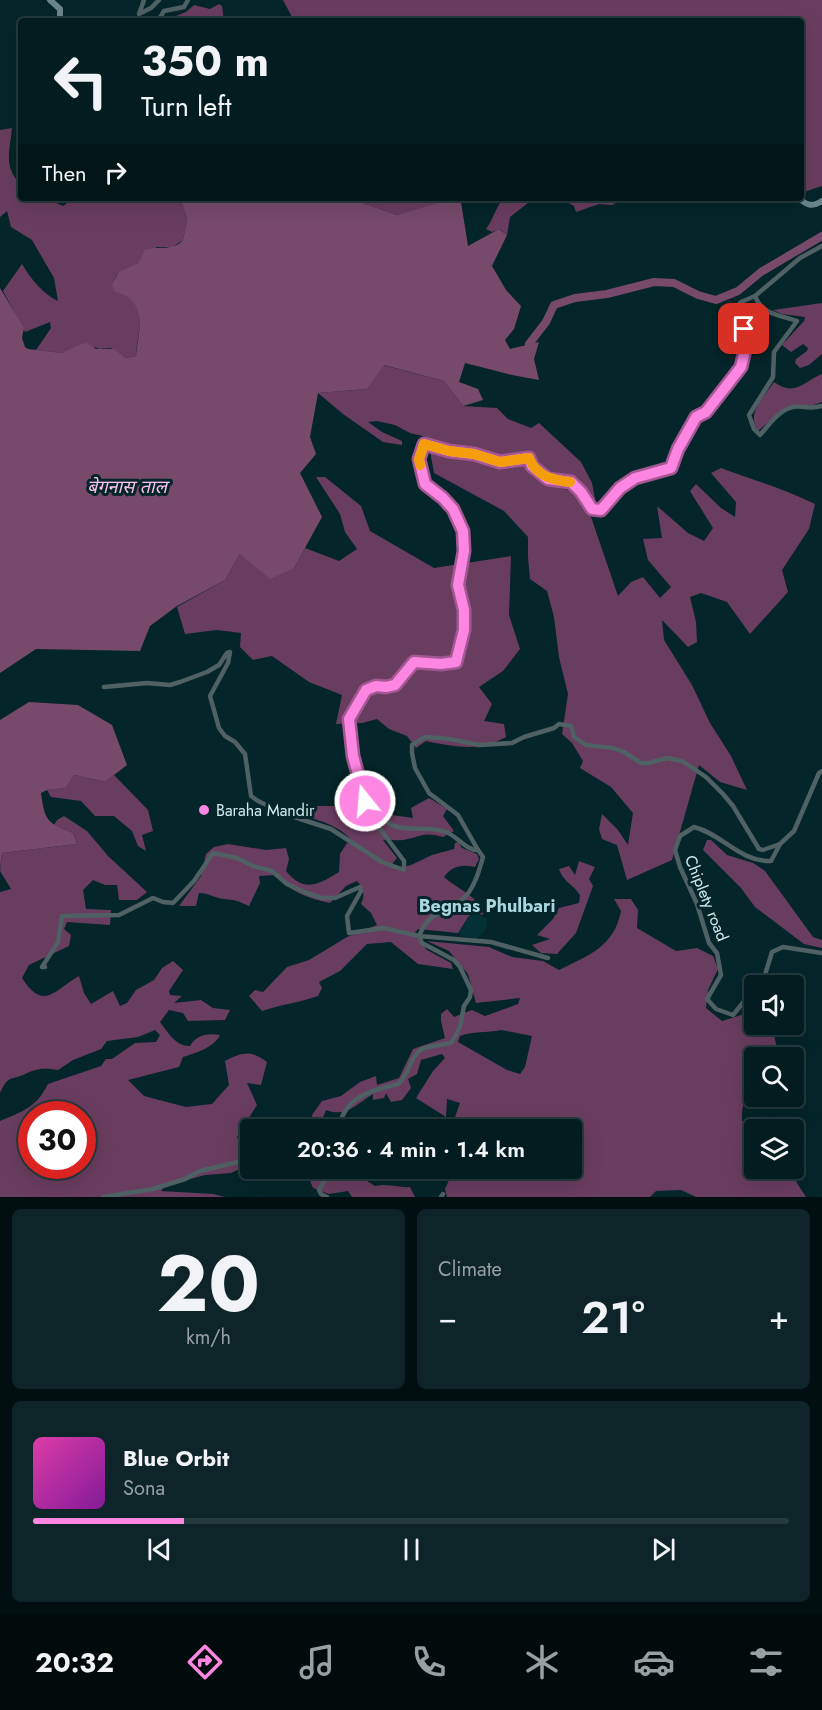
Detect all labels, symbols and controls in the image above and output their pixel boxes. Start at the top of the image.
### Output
text: 350 m [141,31,269,92]
icon: left [42,42,120,120]
text: Turn left [141,87,231,126]
icon: right [99,156,132,189]
text: Then [42,157,87,189]
pin [718,303,769,354]
icon: arrive [727,312,760,345]
water label: बेगनास ताल [87,474,171,500]
position arrow [333,769,397,833]
place label: Baraha Mandir [216,799,315,822]
marker: Baraha Mandir [197,803,211,817]
street label: Chiplety road [679,852,734,945]
district label: Begnas Phulbari [419,893,555,919]
map controls [744,975,804,1179]
button: sound [744,975,804,1035]
button: search [744,1047,804,1107]
speed limit sign: 30 [18,1101,96,1179]
button: layers [744,1119,804,1179]
text: 20:36 · 4 min · 1.4 km [297,1133,525,1165]
text: 20 [157,1228,260,1340]
text: Climate [438,1255,502,1284]
text: 21° [581,1285,645,1350]
text: − [438,1294,457,1341]
text: + [769,1294,789,1341]
text: km/h [186,1323,231,1352]
text: Blue Orbit [123,1442,229,1474]
text: Sona [123,1474,165,1503]
icon: previous [143,1533,176,1566]
icon: pause [395,1533,428,1566]
icon: next [647,1533,680,1566]
icon: directions [184,1641,226,1683]
icon: music [296,1641,338,1683]
icon: phone [408,1641,450,1683]
icon: climate [521,1641,563,1683]
icon: car [633,1641,675,1683]
icon: filters [745,1641,787,1683]
text: 20:32 [35,1643,114,1682]

